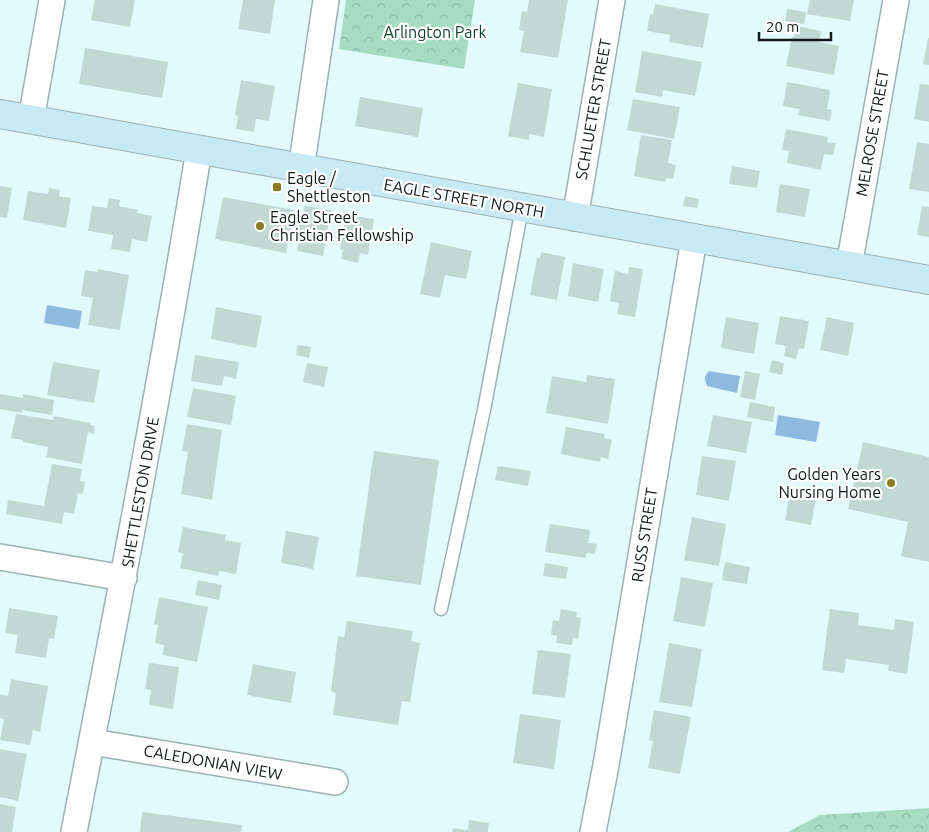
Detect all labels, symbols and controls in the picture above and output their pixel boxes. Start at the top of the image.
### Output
scale bar [759,10,832,42]
text: 20 m [766,18,799,35]
park label: Arlington Park [383,23,487,41]
street label: SCHLUETER STREET [572,37,614,181]
street label: MELROSE STREET [852,68,892,198]
place label: Eagle / Shettleston [287,169,371,205]
street label: EAGLE STREET NORTH [382,175,546,221]
marker: Eagle / Shettleston [271,181,283,193]
place label: Eagle Street Christian Fellowship [270,208,414,244]
marker: Eagle Street Christian Fellowship [254,220,266,232]
street label: SHETTLESTON DRIVE [118,415,162,569]
place label: Golden Years Nursing Home [778,465,881,501]
marker: Golden Years Nursing Home [885,477,897,489]
street label: RUSS STREET [628,486,660,584]
street label: CALEDONIAN VIEW [142,741,284,783]

